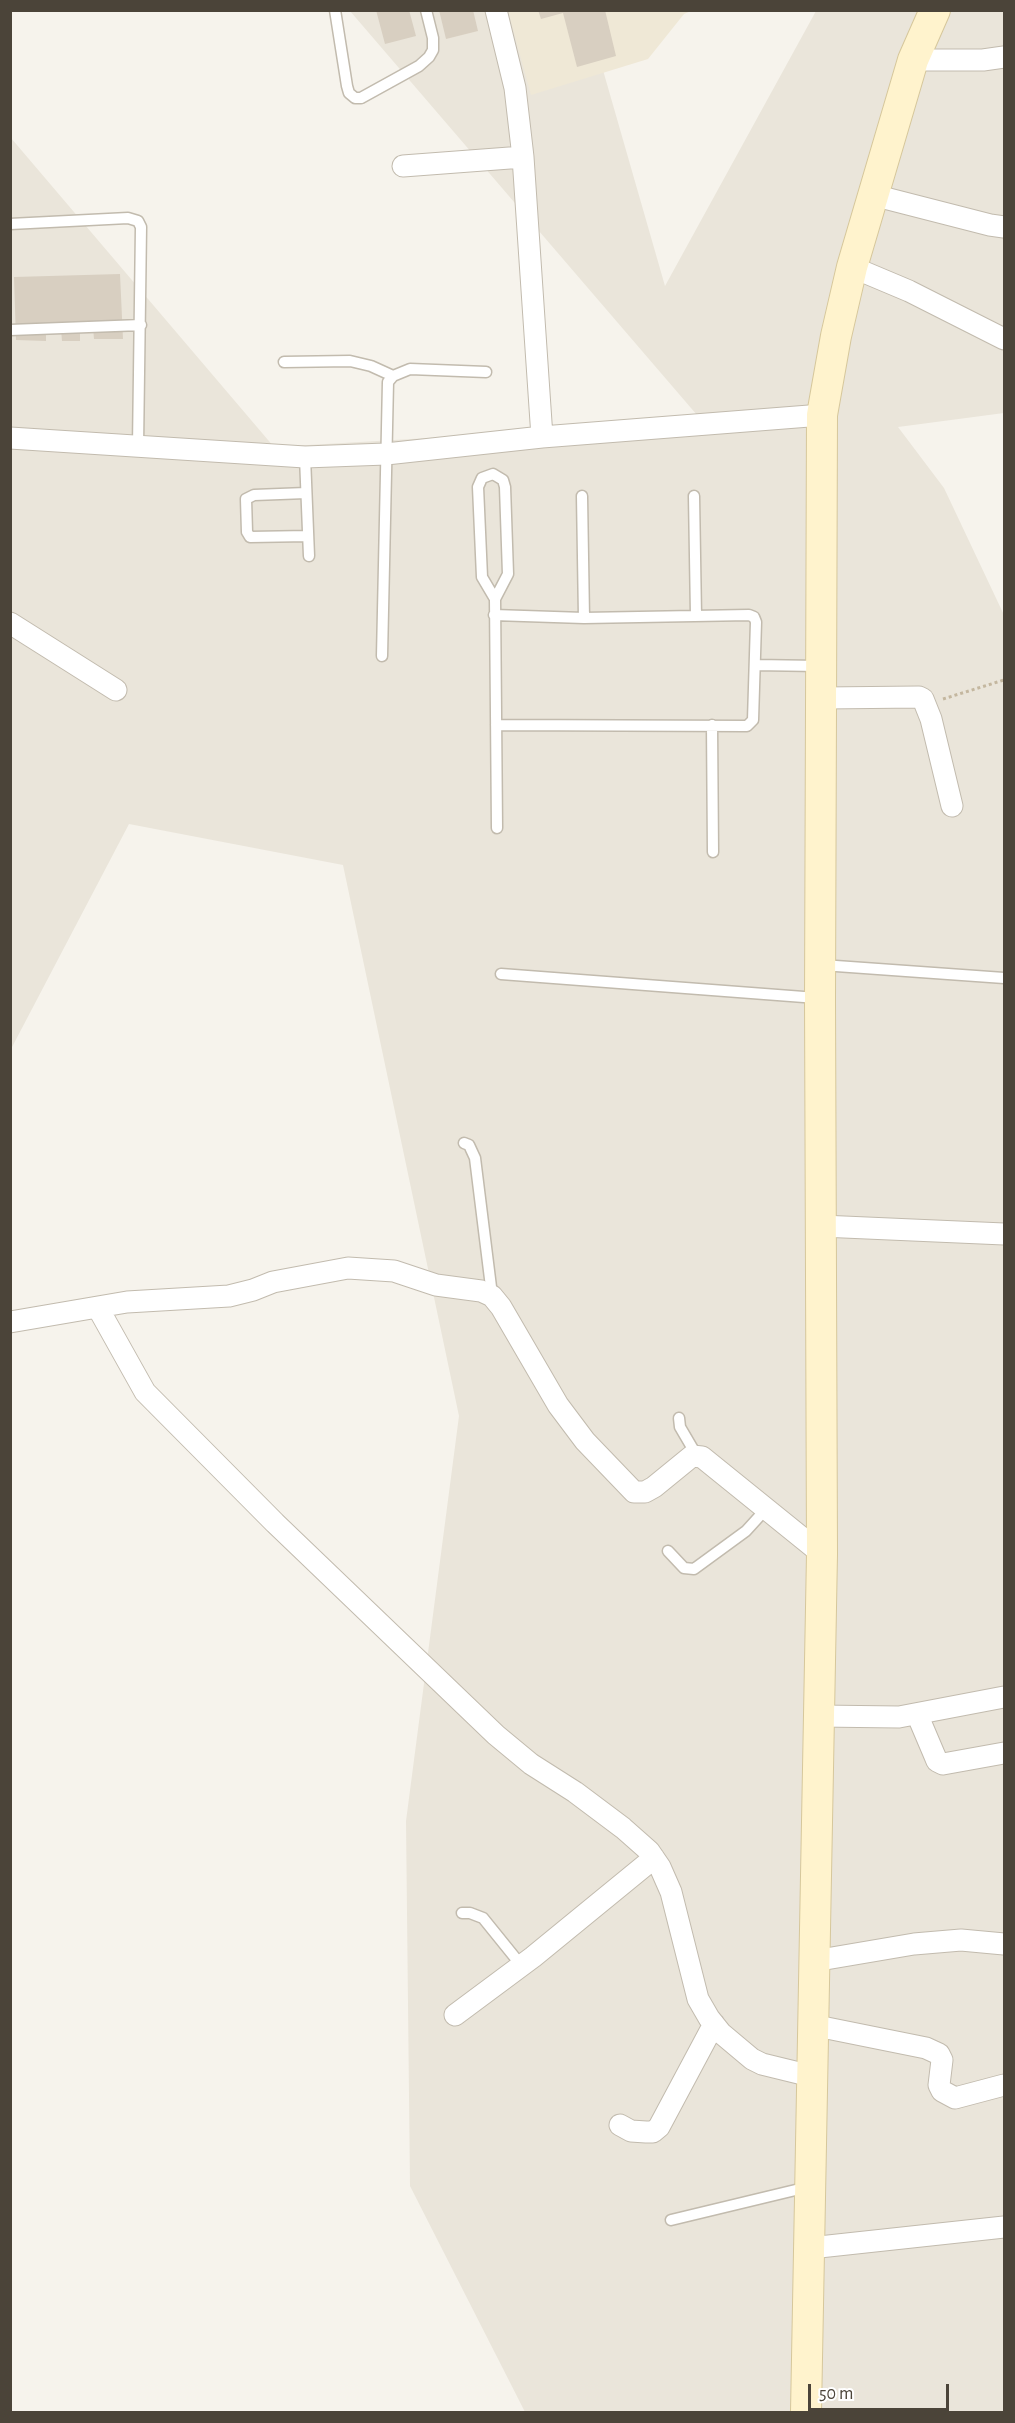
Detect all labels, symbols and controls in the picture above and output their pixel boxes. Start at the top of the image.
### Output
scale bar [811,2372,952,2410]
text: 50 m [819,2385,853,2403]

